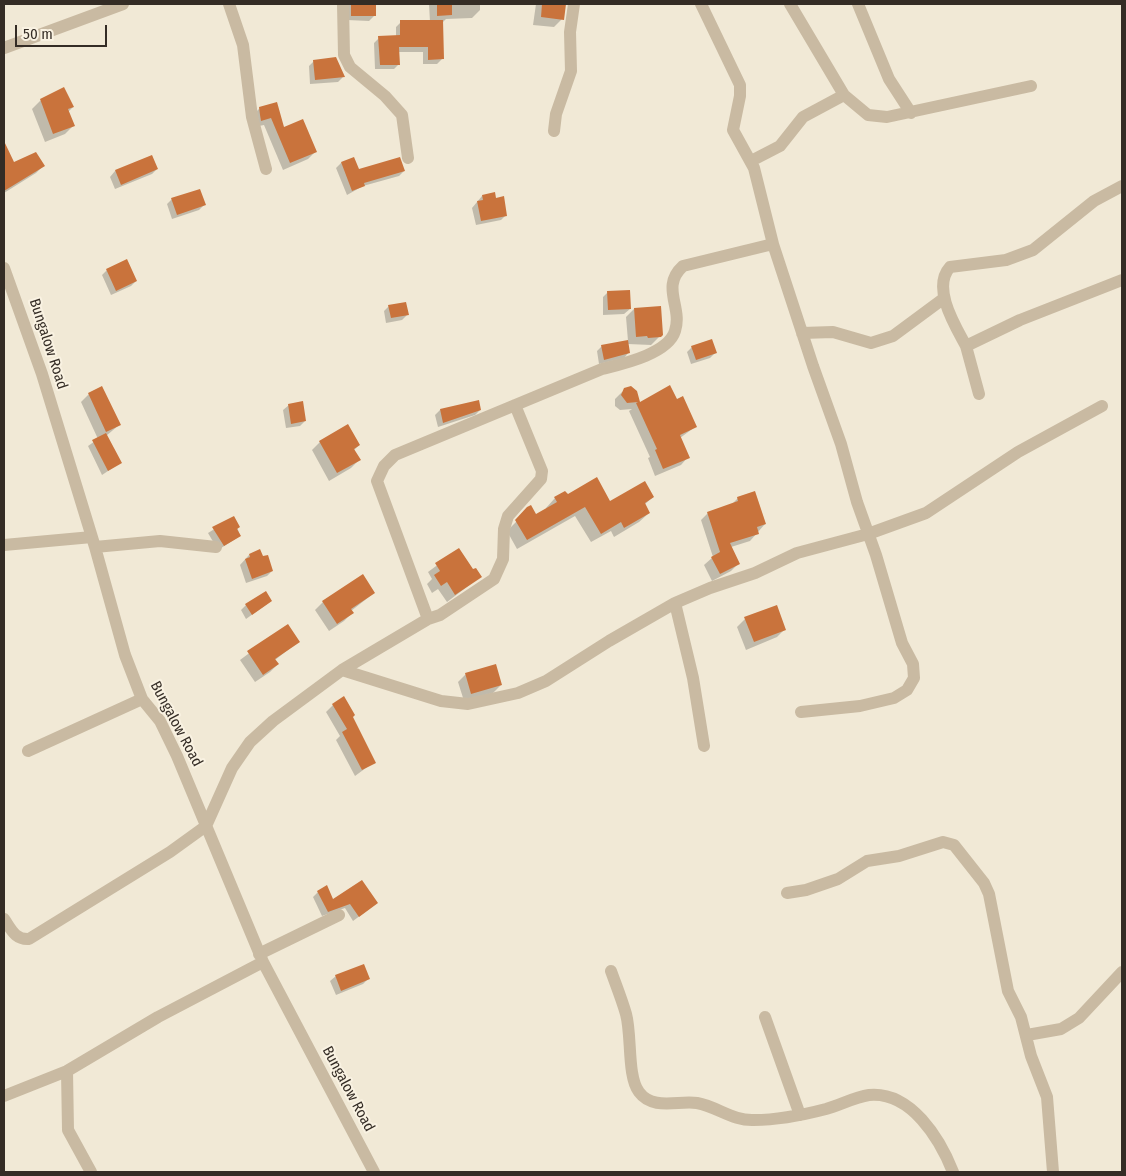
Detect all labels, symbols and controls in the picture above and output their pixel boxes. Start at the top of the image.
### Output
scale bar [18,15,110,47]
text: 50 m [23,25,53,43]
street label: Bungalow Road [25,296,71,392]
street label: Bungalow Road [146,678,206,770]
street label: Bungalow Road [318,1043,378,1135]

